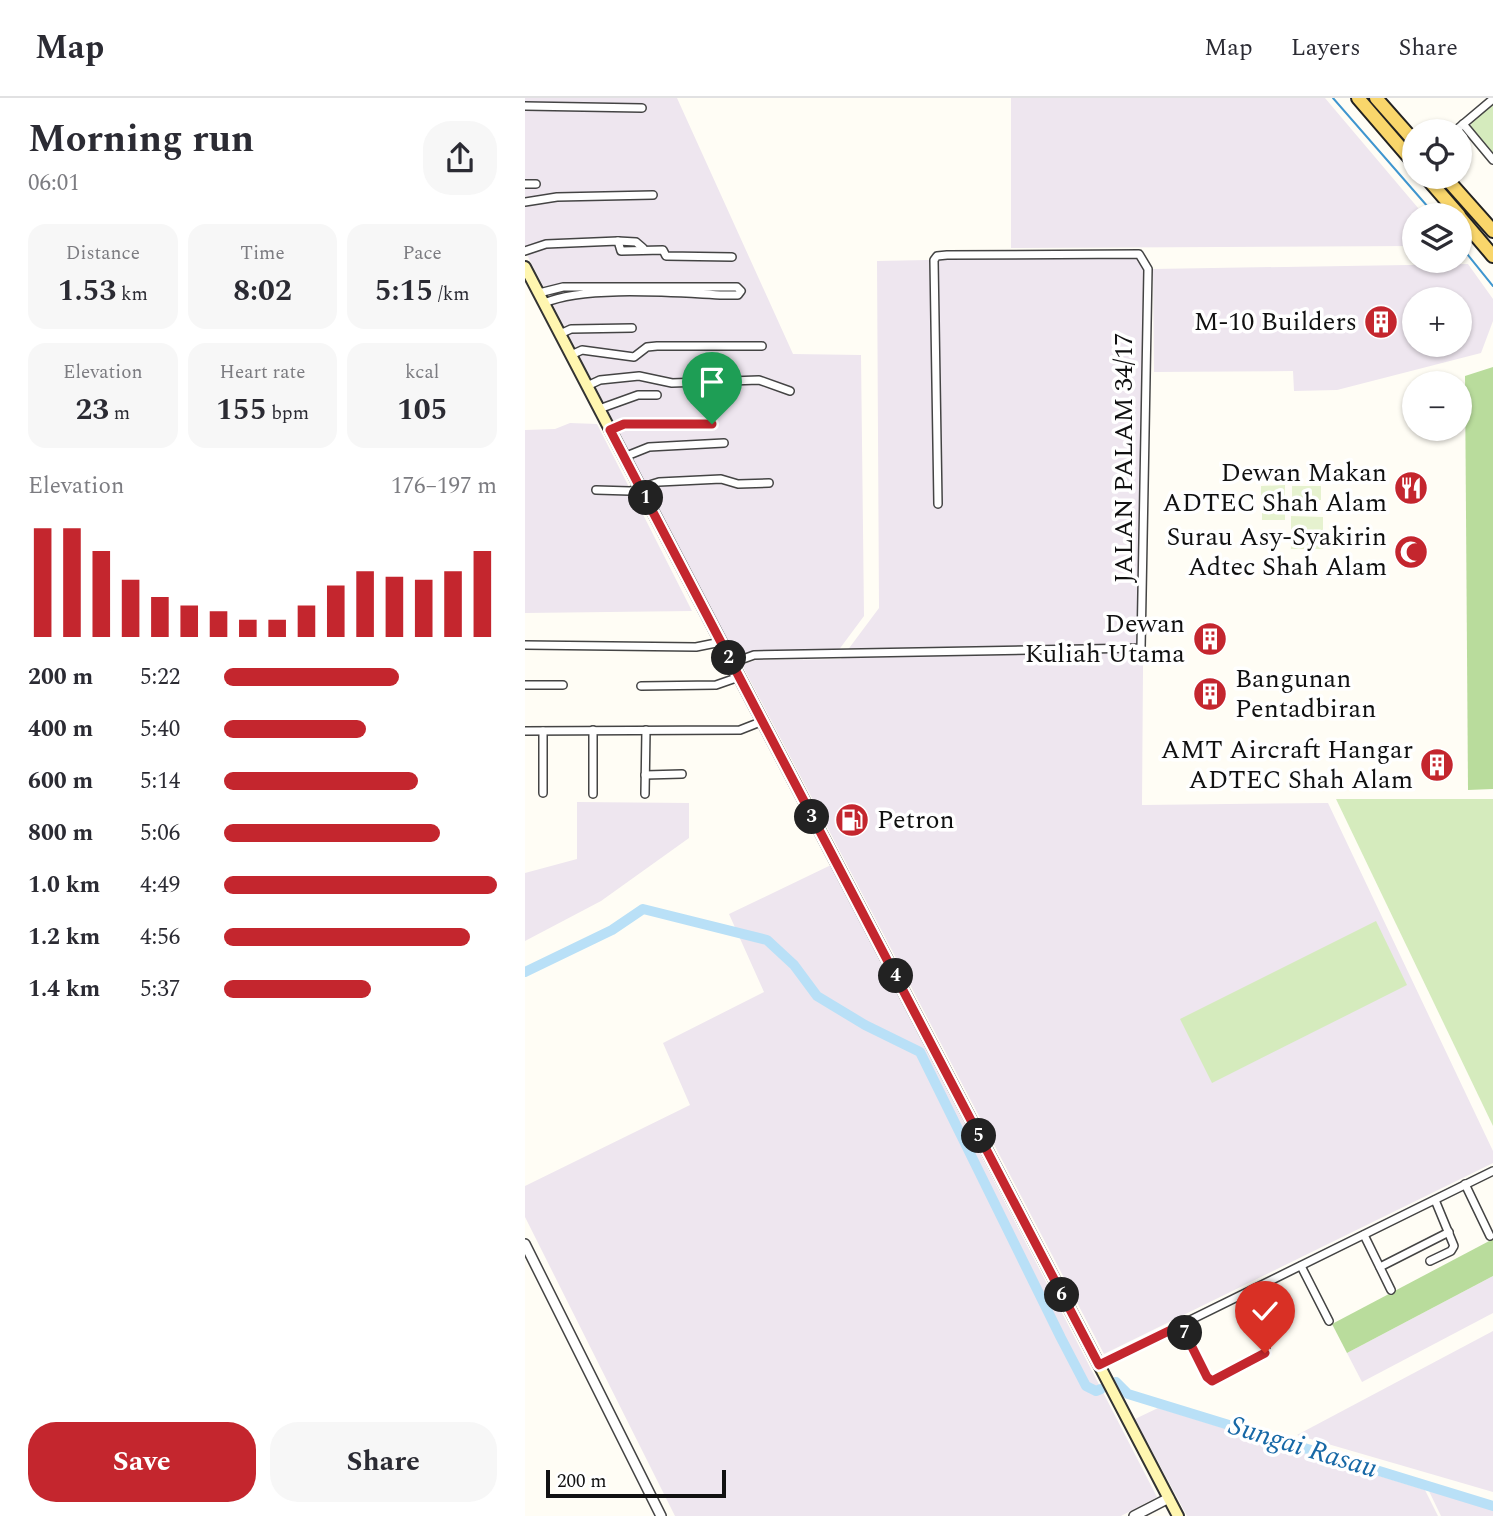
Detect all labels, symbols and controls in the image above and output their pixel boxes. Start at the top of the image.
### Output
text: Map [35,23,104,73]
text: Map [1204,30,1253,66]
text: Layers [1291,30,1361,66]
text: Share [1399,30,1458,66]
text: Morning run [28,111,254,169]
map controls [1402,119,1472,441]
button: locate [1402,119,1472,189]
button: share [423,121,497,195]
text: 06:01 [28,166,80,201]
button: layers [1402,203,1472,273]
text: Distance [66,239,140,268]
text: Time [240,239,285,268]
text: Pace [402,239,442,268]
text: 1.53 [58,268,116,314]
text: 8:02 [233,268,292,314]
text: 5:15 [375,268,433,314]
text: km [116,280,148,309]
text: /km [433,280,470,309]
button: + [1402,287,1472,357]
place label: M-10 Builders [1194,302,1357,342]
building icon: M-10 Builders [1362,303,1400,341]
street label: JALAN PALAM 34/17 [1104,333,1144,583]
pin [682,352,742,424]
text: Elevation [63,358,143,387]
text: Heart rate [220,358,305,387]
text: kcal [405,358,439,387]
icon: arrive [693,363,731,401]
button: − [1402,371,1472,441]
text: 23 [75,387,109,433]
text: 155 [216,387,266,433]
text: 105 [397,387,447,433]
text: m [109,399,130,428]
text: bpm [266,399,309,428]
place label: Dewan Makan ADTEC Shah Alam [1163,453,1387,523]
text: Elevation [28,469,124,504]
text: 176–197 m [391,469,497,504]
restaurant icon: Dewan Makan ADTEC Shah Alam [1392,469,1430,507]
pin: 1 [629,480,663,516]
text: 1 [640,483,651,512]
place label: Surau Asy-Syakirin Adtec Shah Alam [1166,517,1387,587]
mosque icon: Surau Asy-Syakirin Adtec Shah Alam [1392,533,1430,571]
place label: Dewan Kuliah Utama [1025,604,1185,674]
building icon: Dewan Kuliah Utama [1191,620,1229,658]
pin: 2 [711,640,747,676]
text: 2 [723,643,734,672]
place label: Bangunan Pentadbiran [1235,659,1376,729]
text: 200 m [28,660,93,695]
text: 5:22 [140,660,180,695]
building icon: Bangunan Pentadbiran [1191,675,1229,713]
text: 400 m [28,712,93,747]
text: 5:40 [140,712,180,747]
place label: AMT Aircraft Hangar ADTEC Shah Alam [1161,730,1413,800]
building icon: AMT Aircraft Hangar ADTEC Shah Alam [1418,746,1456,784]
text: 600 m [28,764,93,799]
text: 5:14 [140,764,180,799]
pin: 3 [795,800,829,834]
place label: Petron [877,800,955,840]
fuel station icon: Petron [833,801,871,839]
text: 3 [806,802,817,831]
text: 800 m [28,816,93,851]
text: 5:06 [140,816,180,851]
text: 1.0 km [28,868,100,903]
text: 4:49 [140,868,180,903]
text: 1.2 km [28,920,100,955]
text: 4:56 [140,920,180,955]
pin: 4 [879,958,913,994]
text: 4 [890,961,901,990]
text: 1.4 km [28,972,100,1007]
text: 5:37 [140,972,180,1007]
pin: 5 [961,1118,997,1154]
text: 5 [973,1121,984,1150]
pin: 6 [1045,1278,1079,1312]
text: 6 [1056,1280,1067,1309]
pin [1235,1281,1295,1353]
icon: check [1246,1292,1284,1330]
pin: 7 [1167,1316,1203,1350]
text: 7 [1179,1318,1190,1347]
water label: Sungai Rasau [1223,1404,1383,1490]
button: Save [28,1422,256,1502]
button: Share [270,1422,497,1502]
scale bar [546,1467,726,1499]
text: 200 m [557,1467,607,1496]

